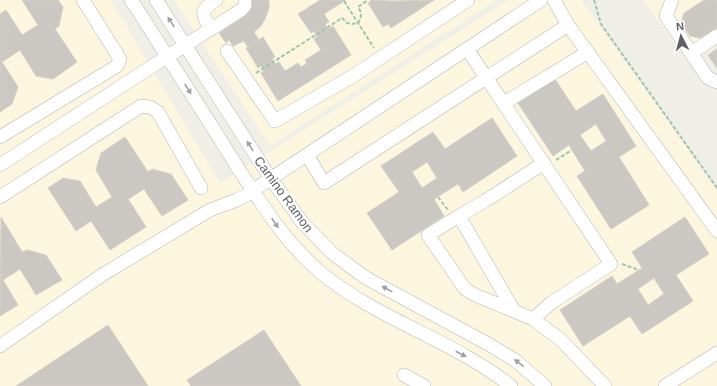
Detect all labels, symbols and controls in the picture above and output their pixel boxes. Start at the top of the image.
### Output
north arrow [661,16,701,56]
one-way arrow [167,17,174,28]
text: N [675,20,685,32]
one-way arrow [184,84,192,94]
one-way arrow [246,141,254,151]
street label: Camino Ramon [251,153,316,235]
one-way arrow [271,217,279,228]
one-way arrow [382,286,393,293]
one-way arrow [455,351,466,357]
one-way arrow [514,359,525,368]

